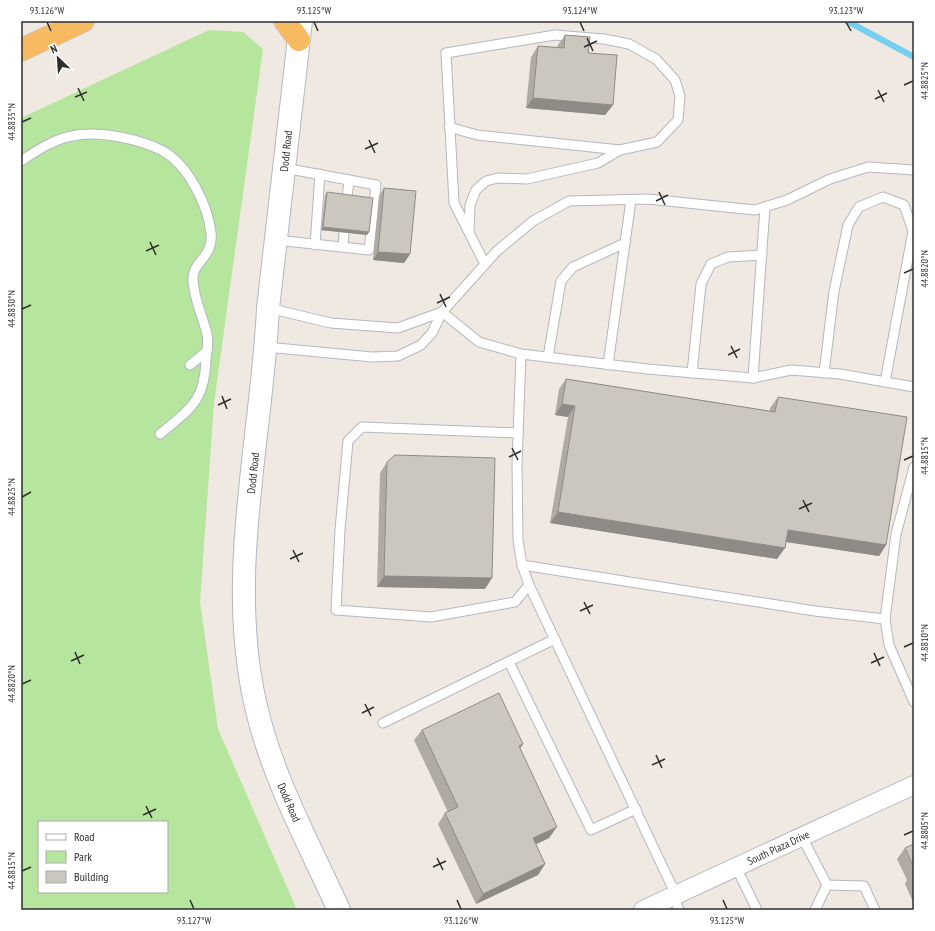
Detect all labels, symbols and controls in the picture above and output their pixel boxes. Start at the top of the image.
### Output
text: 93.126°W [30,4,64,17]
text: 93.125°W [297,4,331,17]
text: 93.124°W [563,4,597,17]
text: 93.123°W [829,4,863,17]
north arrow [38,38,78,78]
text: N [48,41,59,57]
text: 44.8825°N [918,62,931,100]
text: 44.8835°N [5,103,18,141]
street label: Dodd Road [277,130,295,172]
text: 44.8820°N [918,250,931,288]
text: 44.8830°N [5,290,18,328]
text: 44.8815°N [918,437,931,475]
street label: Dodd Road [244,452,262,494]
text: 44.8825°N [5,478,18,516]
text: 44.8810°N [918,624,931,662]
text: 44.8820°N [5,665,18,703]
street label: Dodd Road [275,781,304,824]
text: 44.8805°N [918,812,931,850]
legend [38,821,168,893]
street label: South Plaza Drive [745,827,812,868]
text: Road [74,829,94,844]
text: Park [74,849,92,864]
text: 44.8815°N [5,852,18,890]
text: Building [74,869,109,884]
text: 93.127°W [177,914,211,927]
text: 93.126°W [444,914,478,927]
text: 93.125°W [710,914,744,927]

